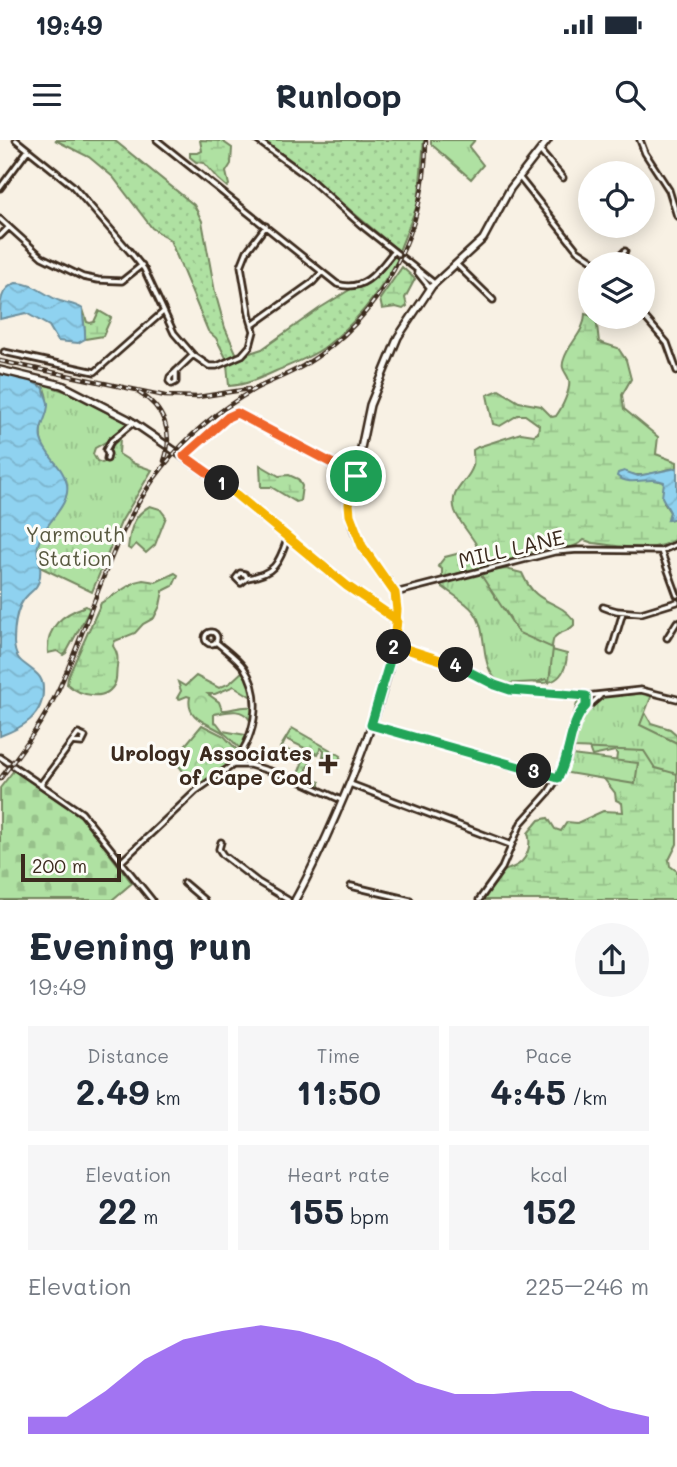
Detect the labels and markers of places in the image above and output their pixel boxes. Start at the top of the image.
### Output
pin [326,446,386,506]
pin: 1 [204,466,240,500]
pin: 2 [376,630,412,664]
pin: 4 [438,648,474,682]
place label: Urology Associates of Cape Cod [110,739,312,790]
marker: Urology Associates of Cape Cod [318,754,338,774]
pin: 3 [516,754,552,788]

